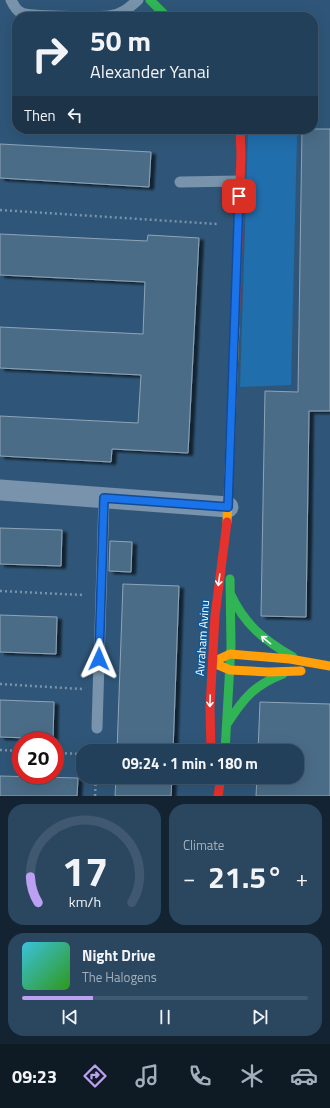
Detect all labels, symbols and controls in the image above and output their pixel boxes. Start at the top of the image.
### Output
text: 50 m [90,19,151,62]
icon: right [24,28,76,80]
text: Alexander Yanai [90,58,210,85]
text: Then [24,104,56,127]
icon: left [64,104,86,126]
pin [222,179,256,213]
icon: arrive [228,185,250,207]
one-way arrow [215,573,223,586]
street label: Avraham Avinu [190,599,214,677]
one-way arrow [261,635,272,644]
position arrow [78,638,120,680]
one-way arrow [206,694,214,707]
speed limit sign: 20 [12,732,64,784]
text: 09:24 · 1 min · 180 m [122,752,258,775]
text: Climate [183,835,224,855]
text: 17 [61,838,108,901]
text: 21.5° [208,854,283,900]
text: − [183,861,195,895]
text: + [296,861,308,895]
text: km/h [68,890,101,912]
text: Night Drive [82,944,155,967]
text: The Halogens [82,967,157,987]
icon: previous [59,1006,81,1028]
icon: pause [154,1006,176,1028]
icon: next [249,1006,271,1028]
icon: directions [81,1062,109,1090]
icon: music [133,1062,161,1090]
icon: phone [186,1062,214,1090]
icon: climate [238,1062,266,1090]
icon: car [290,1062,318,1090]
text: 09:23 [12,1063,57,1090]

